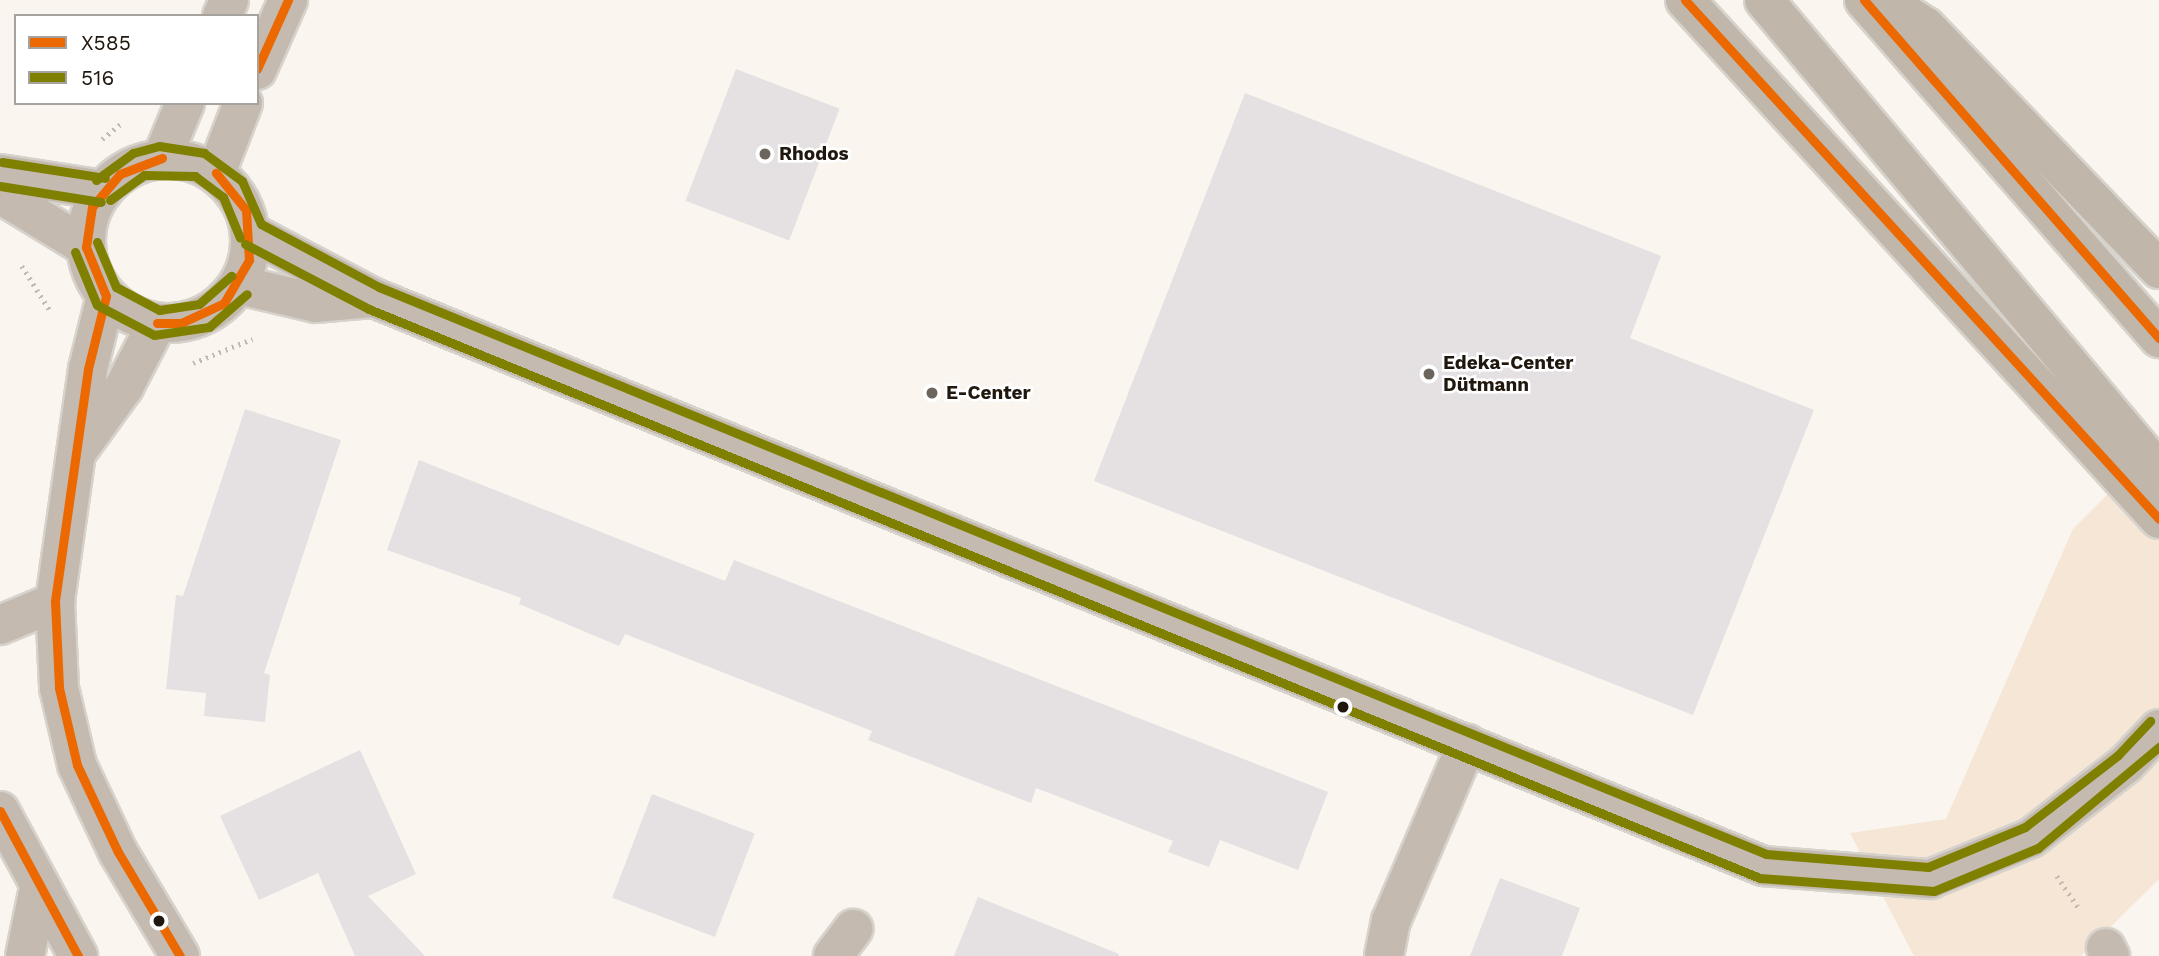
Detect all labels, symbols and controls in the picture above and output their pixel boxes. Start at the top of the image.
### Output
legend [14,14,259,105]
text: X585 [81,30,131,55]
text: 516 [81,65,114,90]
place label: Rhodos [779,143,849,165]
marker: Rhodos [757,146,773,162]
place label: Edeka-Center Dütmann [1443,352,1573,396]
marker: Edeka-Center Dütmann [1421,366,1437,382]
place label: E-Center [946,382,1031,404]
marker: E-Center [924,385,940,401]
unlabelled marker [1336,700,1350,714]
unlabelled marker [152,914,166,928]

